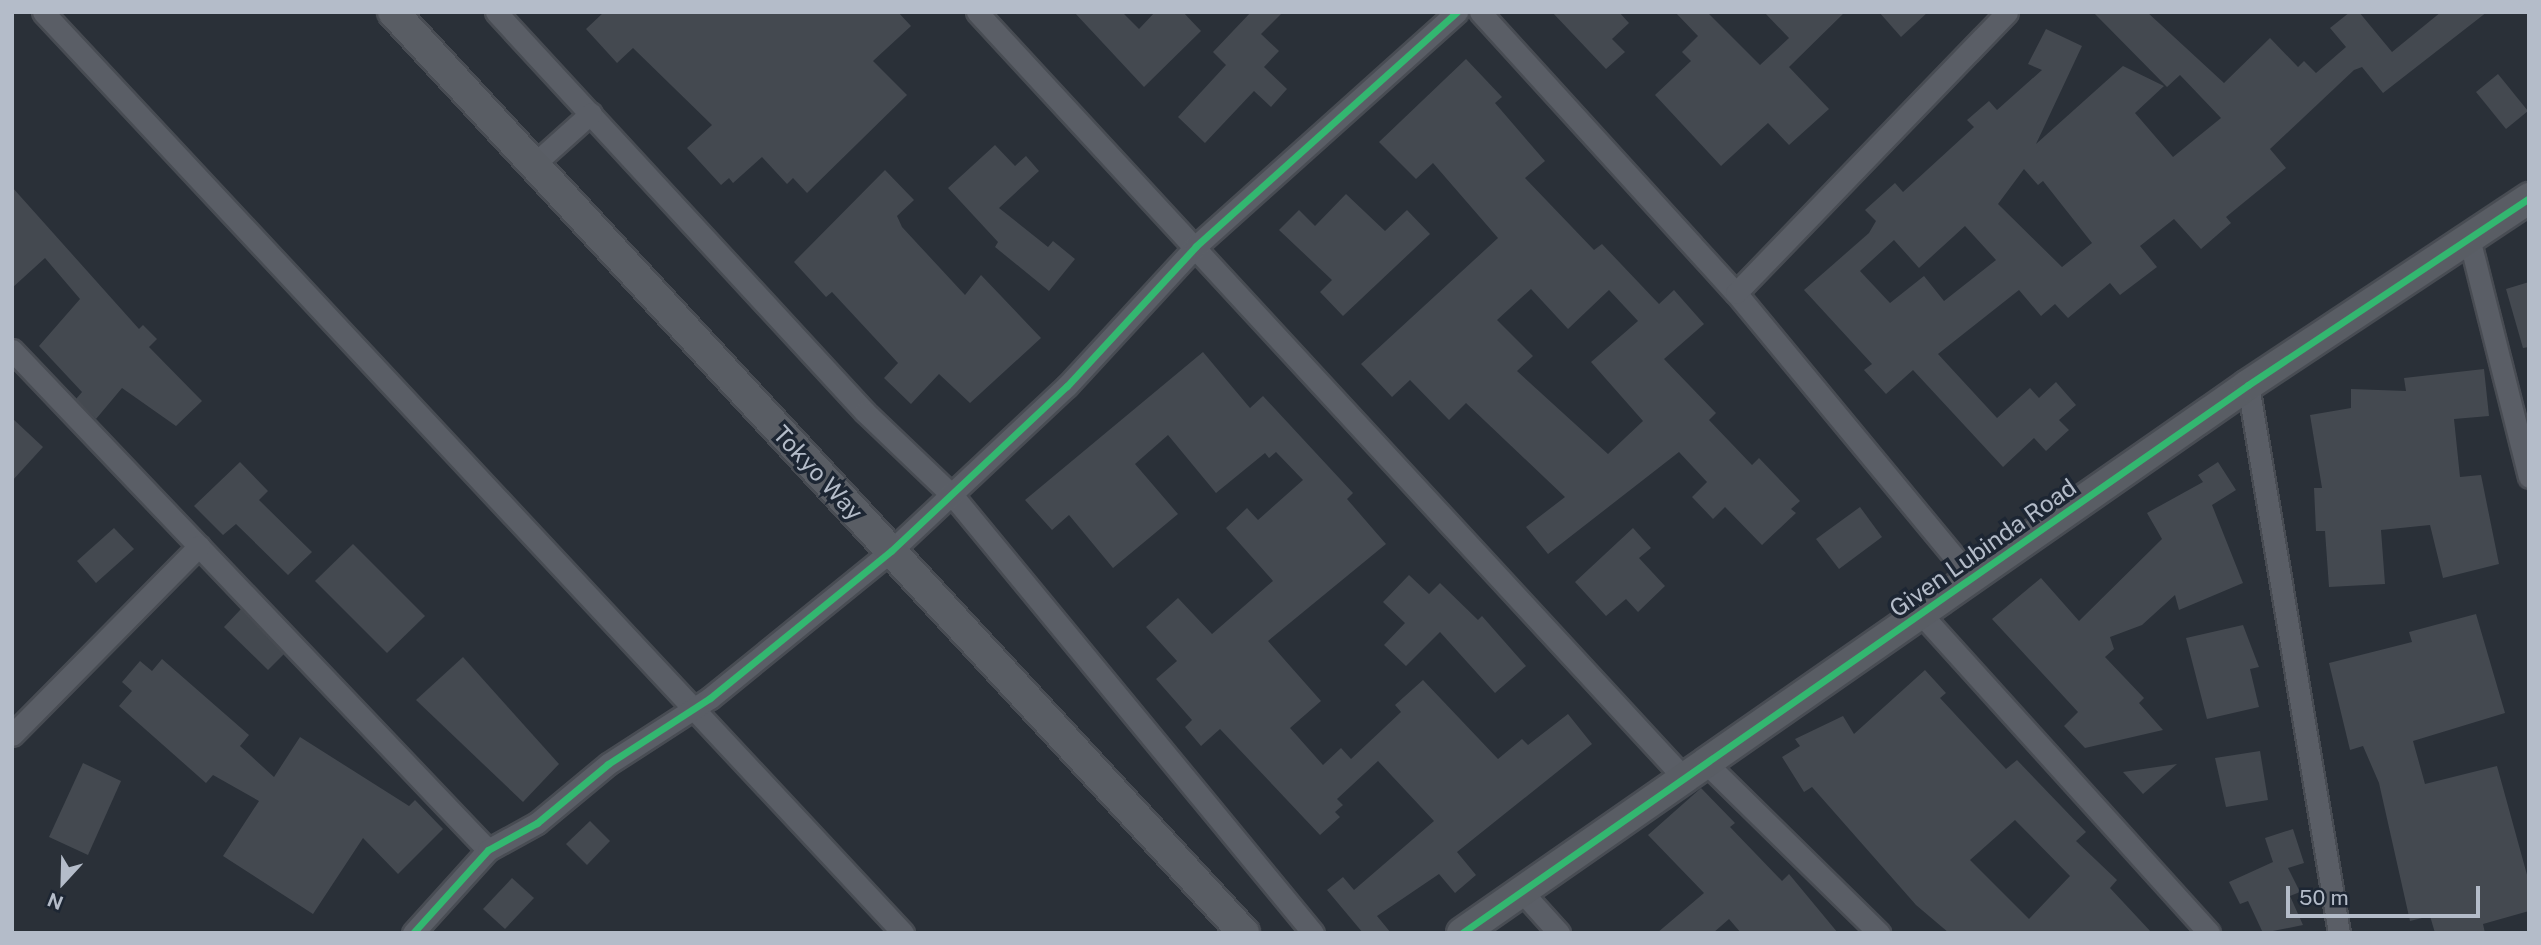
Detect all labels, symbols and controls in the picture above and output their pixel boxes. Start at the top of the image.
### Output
street label: Tokyo Way [767,419,869,527]
street label: Given Lubinda Road [1884,473,2082,623]
north arrow [28,847,98,917]
scale bar [2289,872,2483,916]
text: 50 m [2299,885,2349,910]
text: N [44,888,66,914]

